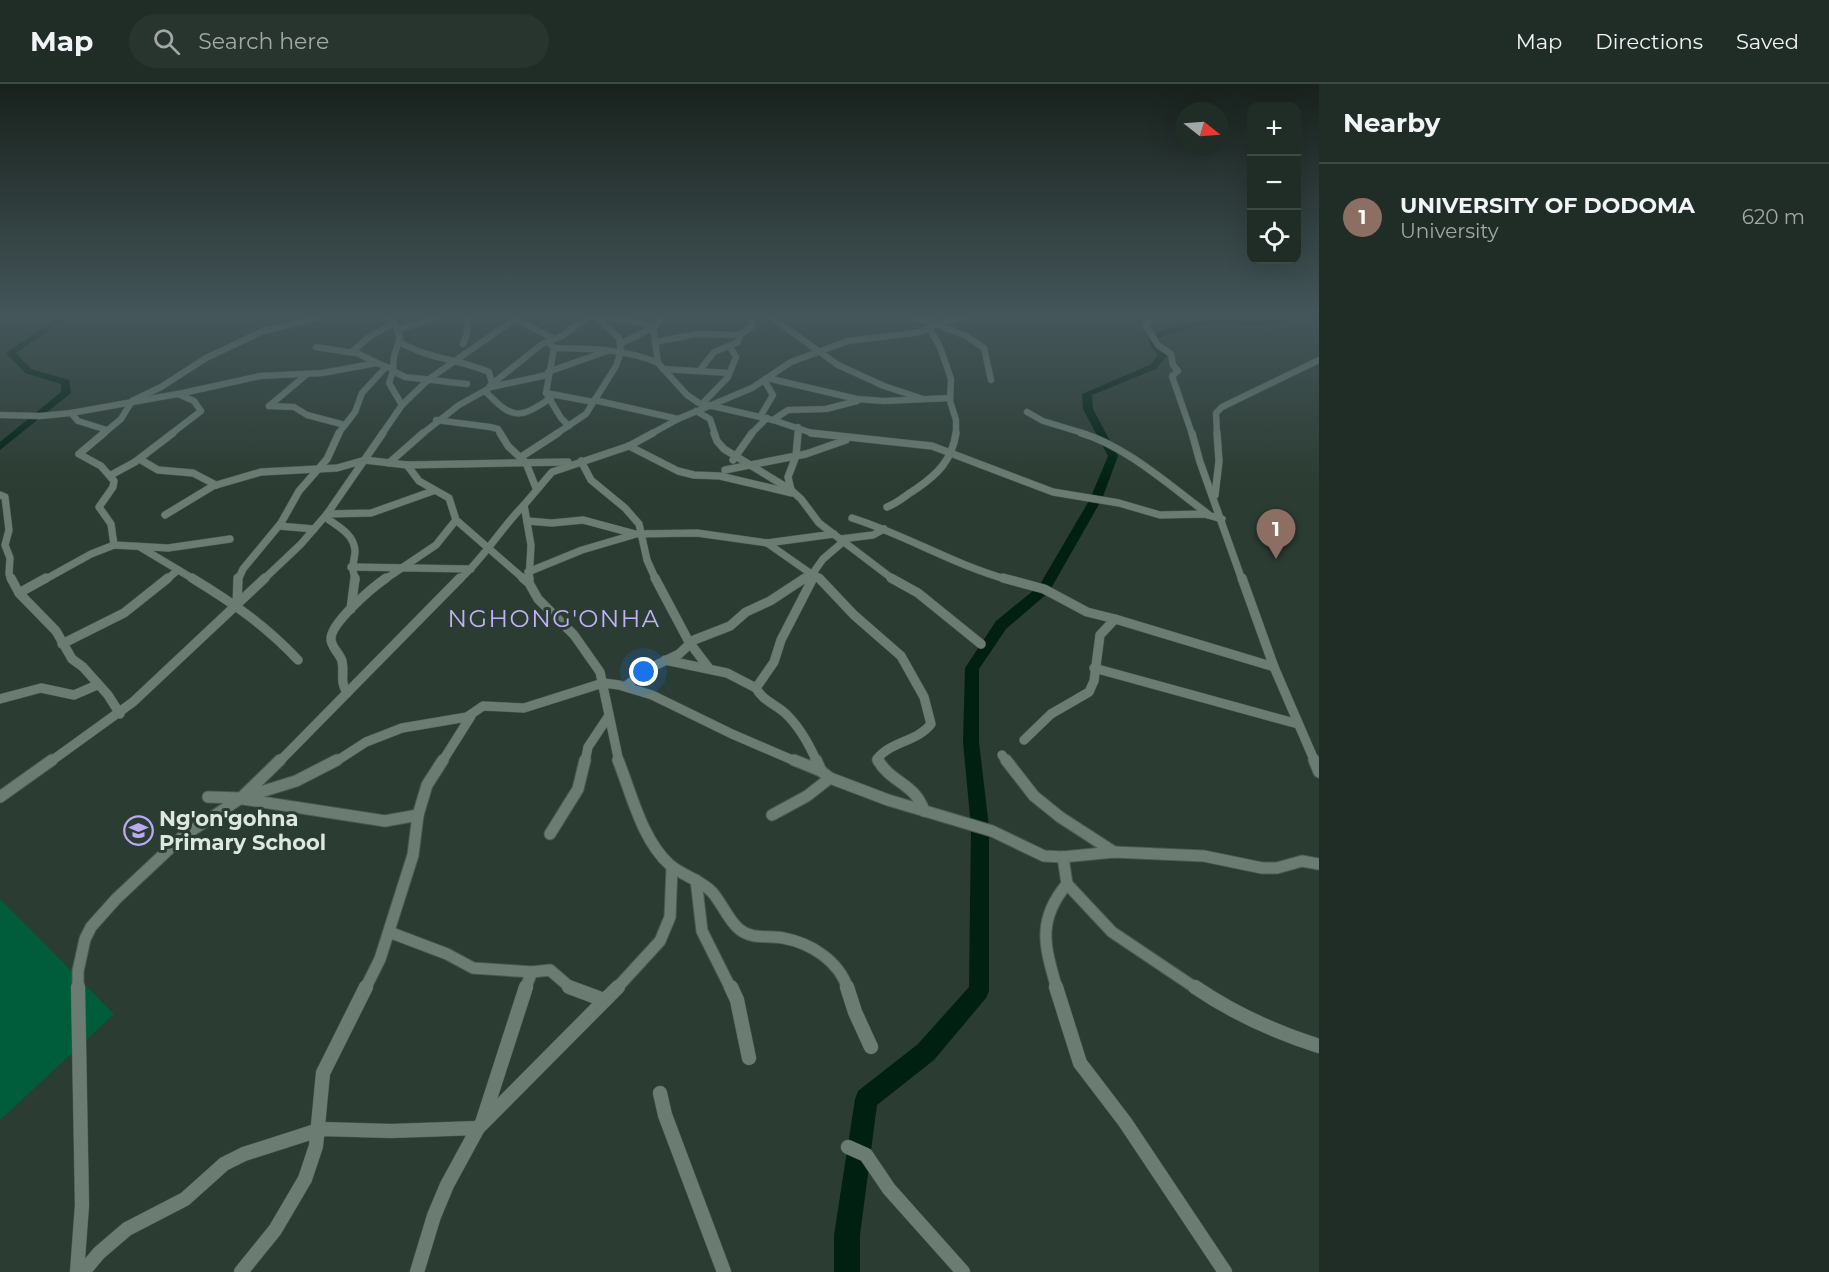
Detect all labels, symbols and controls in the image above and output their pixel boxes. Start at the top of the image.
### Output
search box [129,14,549,68]
text: Map [30,24,93,58]
icon: search [150,25,183,58]
text: Search here [198,28,329,55]
text: Map [1516,29,1562,54]
text: Directions [1595,29,1703,54]
text: Saved [1736,29,1799,54]
north arrow [1175,102,1229,156]
map controls [1247,102,1301,264]
button: + [1247,102,1301,156]
text: Nearby [1343,107,1440,139]
button: − [1247,156,1301,210]
text: UNIVERSITY OF DODOMA [1400,192,1695,219]
text: 1 [1359,205,1366,229]
text: 620 m [1742,205,1805,229]
button: locate [1247,210,1301,264]
text: University [1400,219,1499,243]
pin: 1 [1256,510,1296,559]
district label: NGHONG'ONHA [447,604,661,633]
your location [629,657,658,686]
place label: Ng'on'gohna Primary School [159,806,326,855]
school or university icon: Ng'on'gohna Primary School [122,815,154,847]

